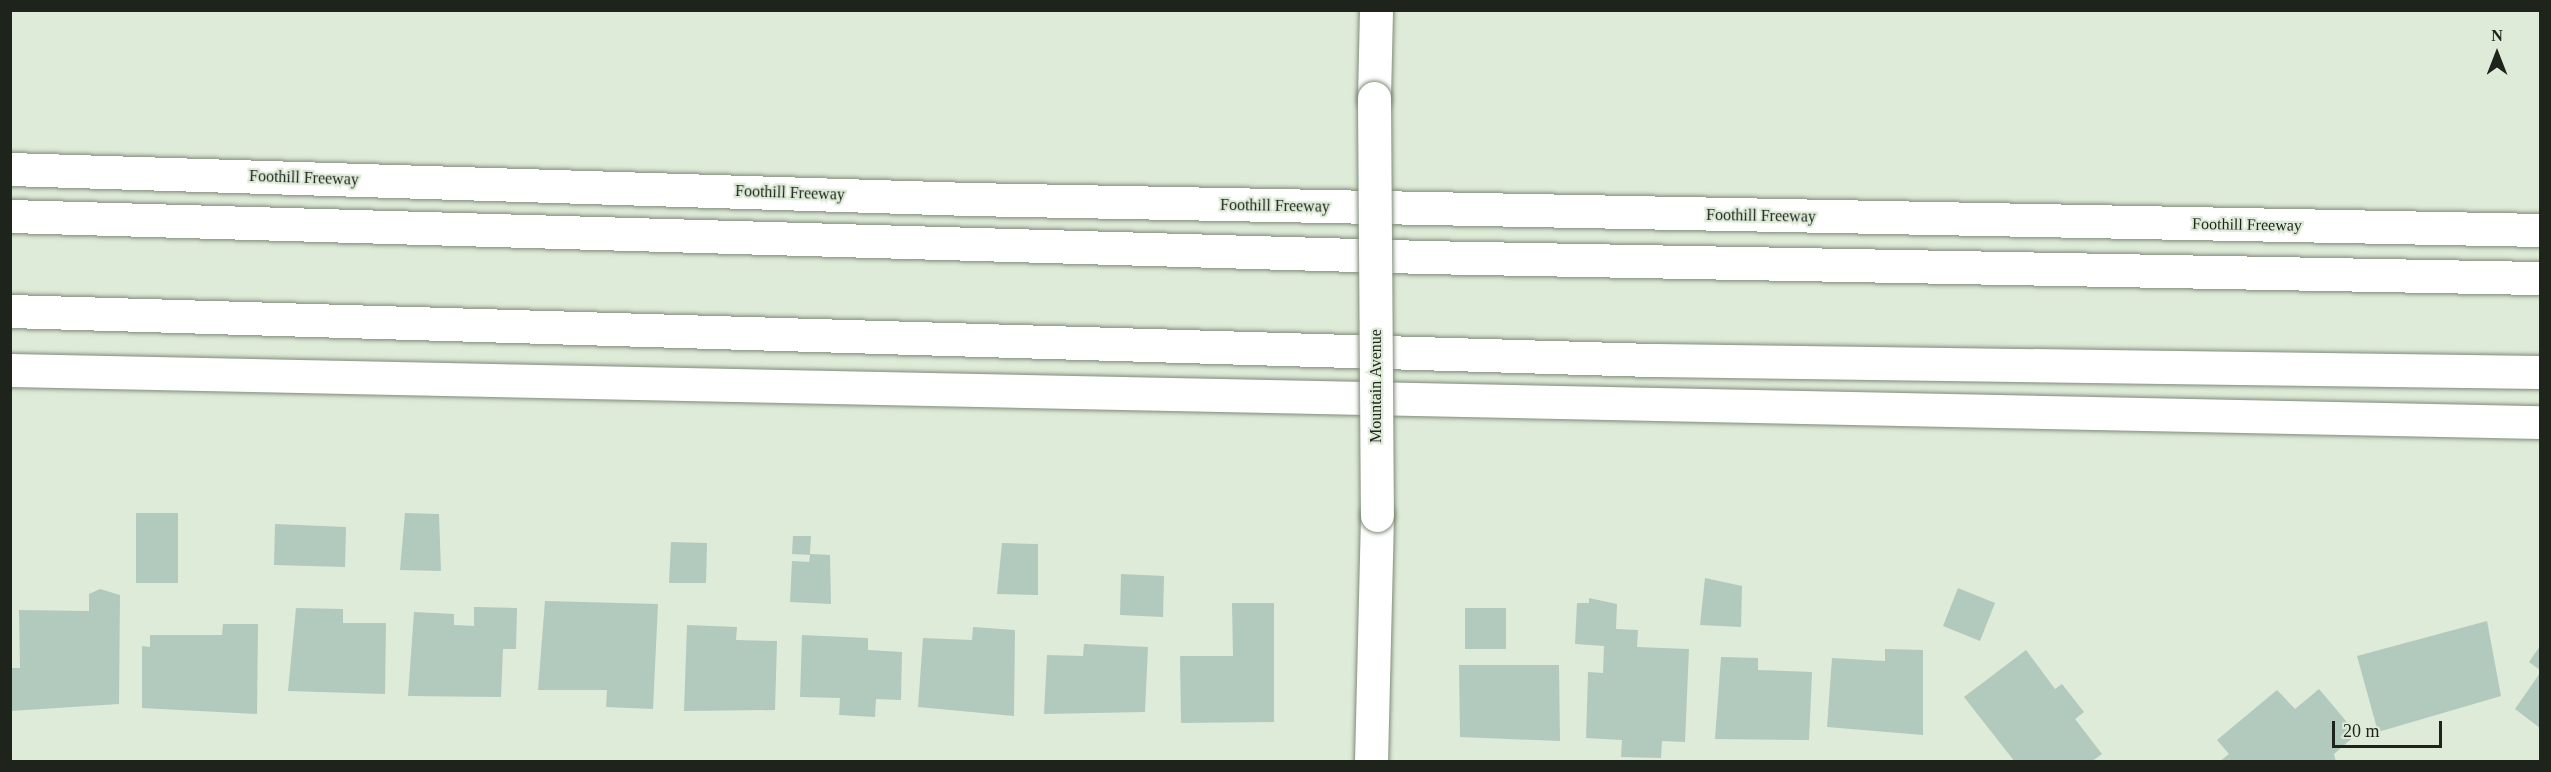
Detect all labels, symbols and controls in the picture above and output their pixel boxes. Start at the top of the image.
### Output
north arrow [2467,24,2527,84]
text: N [2491,27,2503,44]
street label: Foothill Freeway [249,166,359,190]
street label: Foothill Freeway [735,181,845,205]
street label: Foothill Freeway [1220,195,1330,217]
street label: Foothill Freeway [1706,205,1816,227]
street label: Foothill Freeway [2192,214,2302,236]
street label: Mountain Avenue [1366,329,1386,443]
scale bar [2335,709,2444,747]
text: 20 m [2343,721,2380,741]

